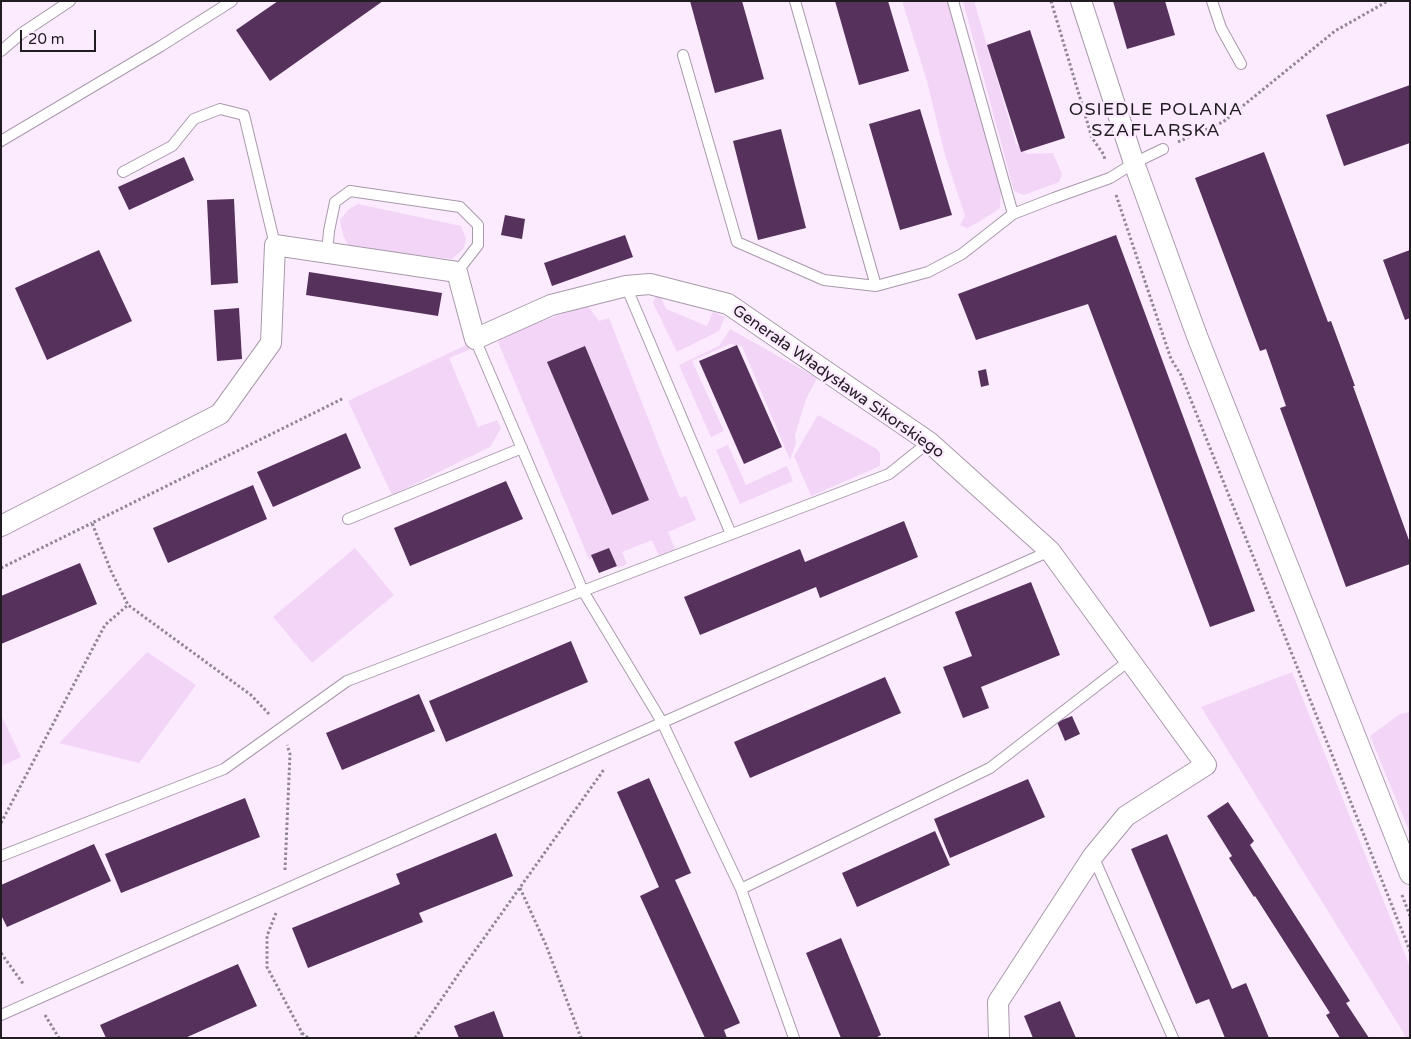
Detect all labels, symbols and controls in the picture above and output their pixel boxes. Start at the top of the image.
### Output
scale bar [22,20,99,52]
text: 20 m [28,30,65,48]
district label: OSIEDLE POLANA SZAFLARSKA [1067,99,1245,142]
street label: Generała Władysława Sikorskiego [728,301,948,463]

